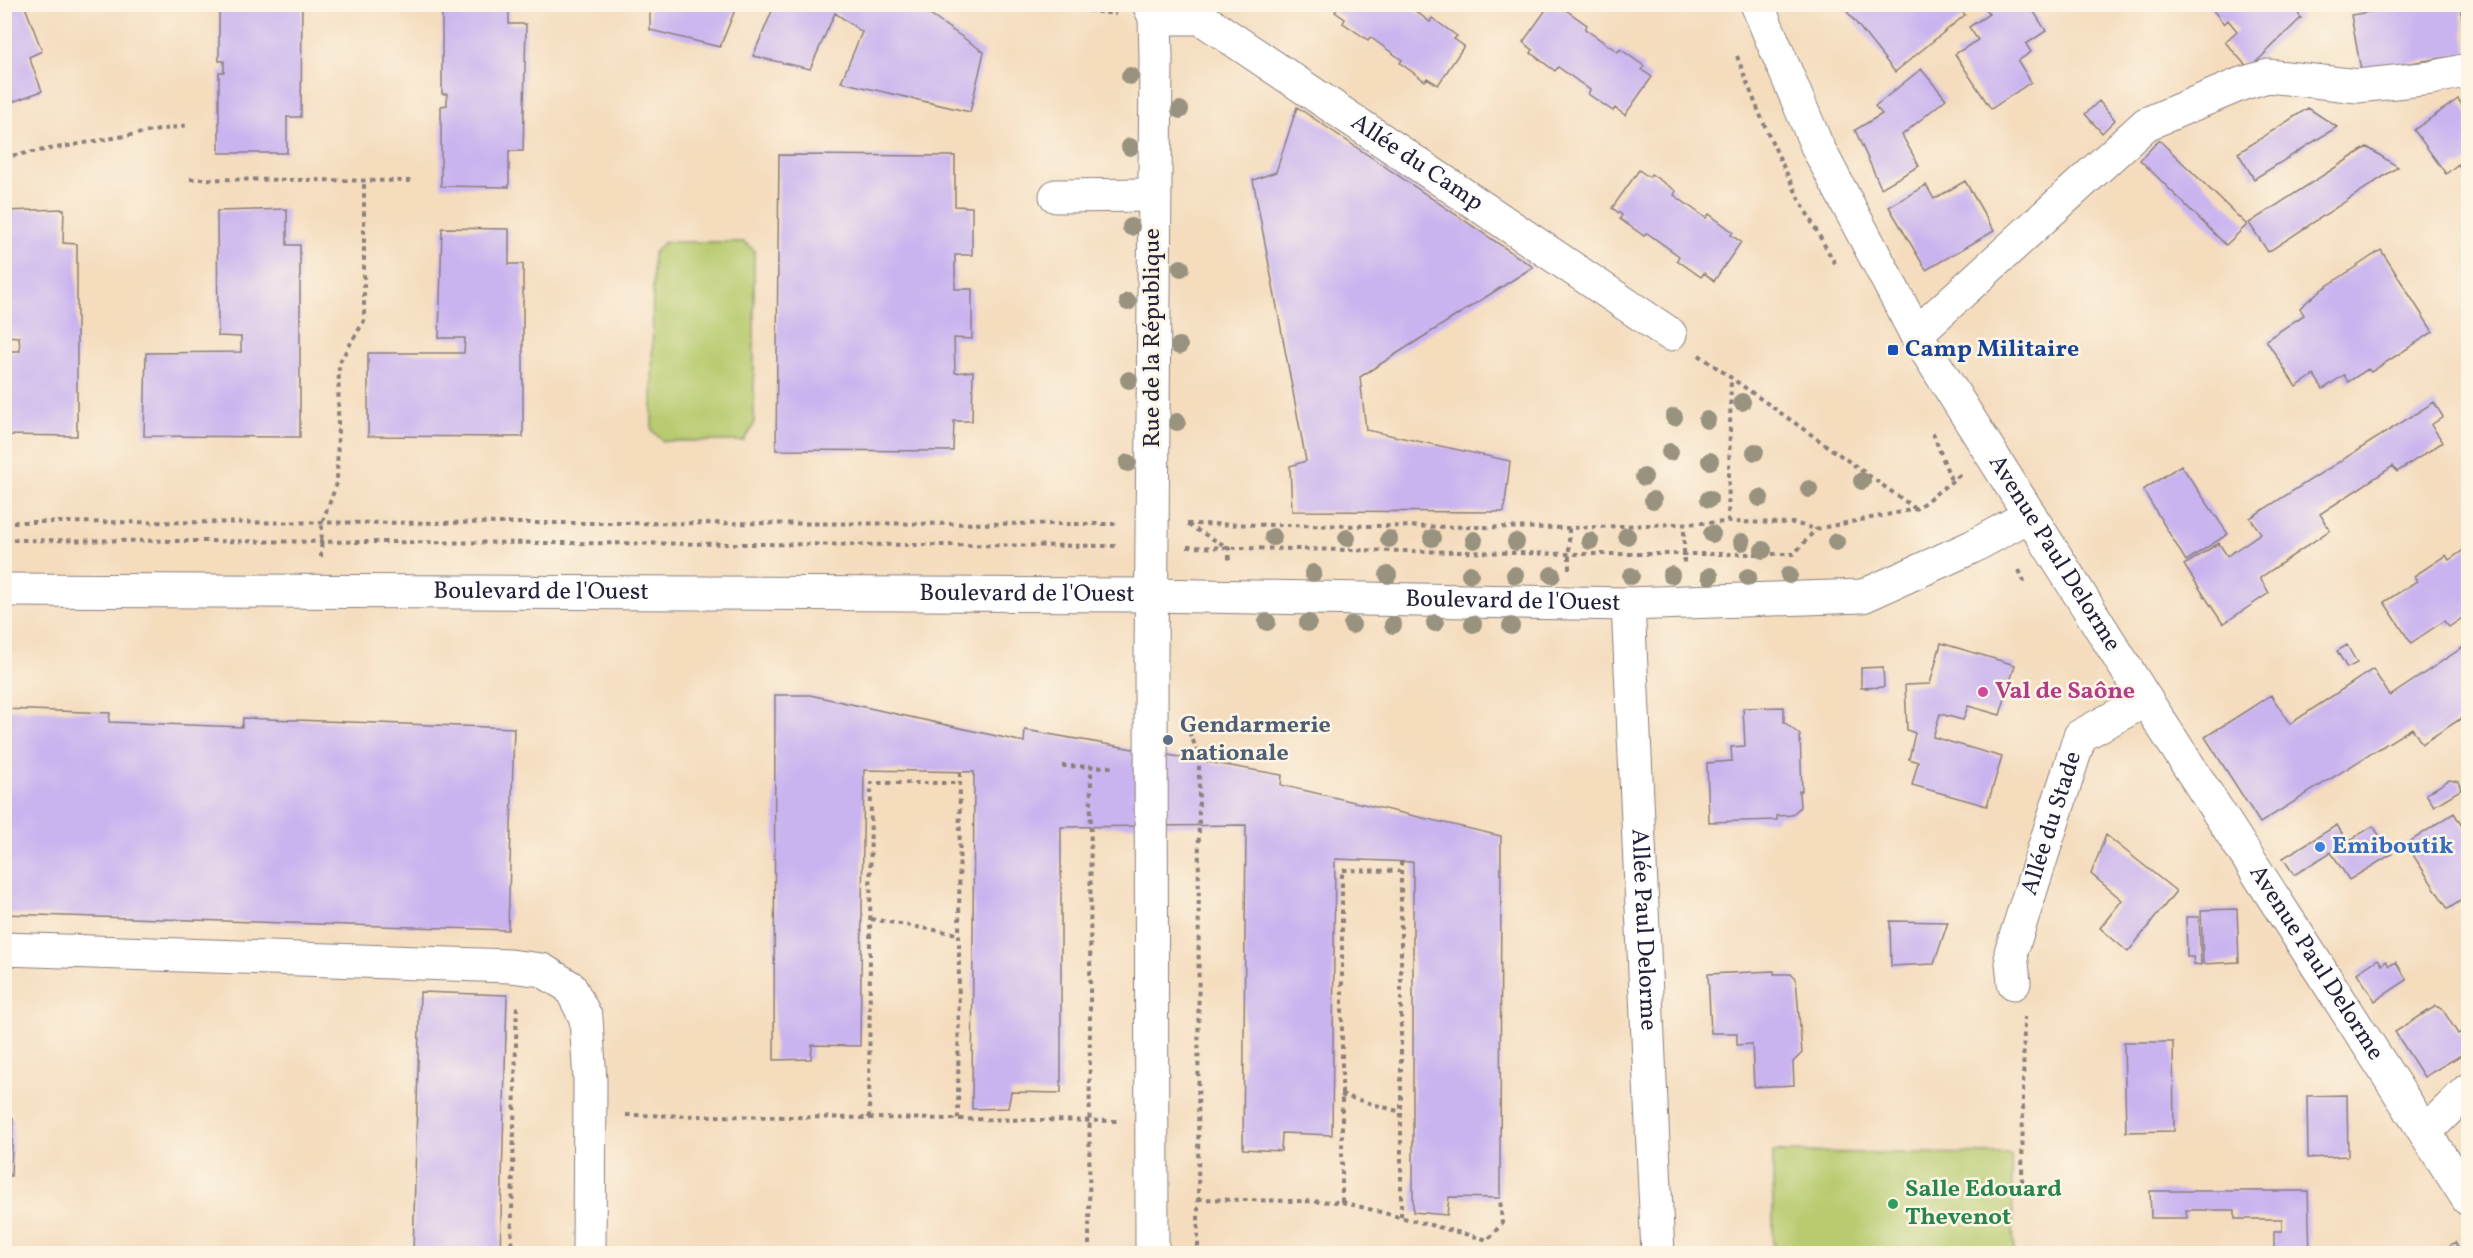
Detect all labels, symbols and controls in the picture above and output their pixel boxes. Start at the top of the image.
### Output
street label: Allée du Camp [1343,106,1490,220]
street label: Rue de la République [1136,228,1170,448]
place label: Camp Militaire [1905,333,2079,367]
marker: Camp Militaire [1886,343,1900,357]
street label: Avenue Paul Delorme [1979,449,2129,659]
street label: Boulevard de l'Ouest [433,575,649,610]
street label: Boulevard de l'Ouest [919,577,1135,612]
street label: Boulevard de l'Ouest [1405,583,1621,621]
place label: Val de Saône [1995,675,2135,709]
marker: Val de Saône [1976,685,1990,699]
place label: Gendarmerie nationale [1180,709,1331,771]
marker: Gendarmerie nationale [1161,733,1175,747]
street label: Allée du Stade [2013,747,2091,900]
street label: Allée Paul Delorme [1621,828,1665,1031]
place label: Emiboutik [2332,830,2454,864]
marker: Emiboutik [2313,840,2327,854]
street label: Avenue Paul Delorme [2240,859,2391,1067]
place label: Salle Edouard Thevenot [1905,1173,2062,1235]
marker: Salle Edouard Thevenot [1886,1197,1900,1211]

